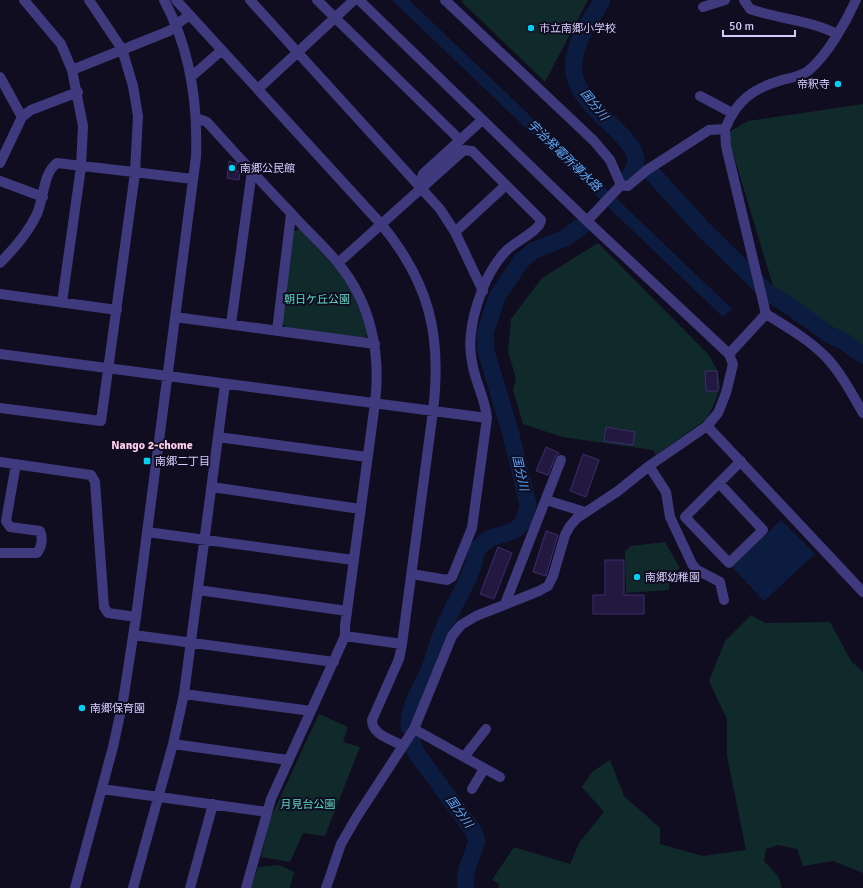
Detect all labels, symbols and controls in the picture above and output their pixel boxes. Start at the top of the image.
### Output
scale bar [723,12,795,38]
text: 50 m [729,19,754,34]
place label: 市立南郷小学校 [539,22,616,35]
marker: 市立南郷小学校 [526,23,536,33]
place label: 帝釈寺 [797,78,830,91]
marker: 帝釈寺 [833,79,843,89]
water label: 国分川 [577,86,612,125]
water label: 宇治発電所導水路 [524,117,604,195]
place label: 南郷公民館 [240,162,295,175]
marker: 南郷公民館 [227,163,237,173]
park label: 朝日ケ丘公園 [284,293,350,306]
district label: Nango 2-chome [111,438,193,453]
water label: 国分川 [509,454,532,494]
place label: 南郷二丁目 [155,455,210,468]
marker: 南郷二丁目 [142,456,152,466]
place label: 南郷幼稚園 [645,571,700,584]
marker: 南郷幼稚園 [632,572,642,582]
place label: 南郷保育園 [90,702,145,715]
marker: 南郷保育園 [77,703,87,713]
water label: 国分川 [442,793,477,833]
park label: 月見台公園 [281,798,336,811]

